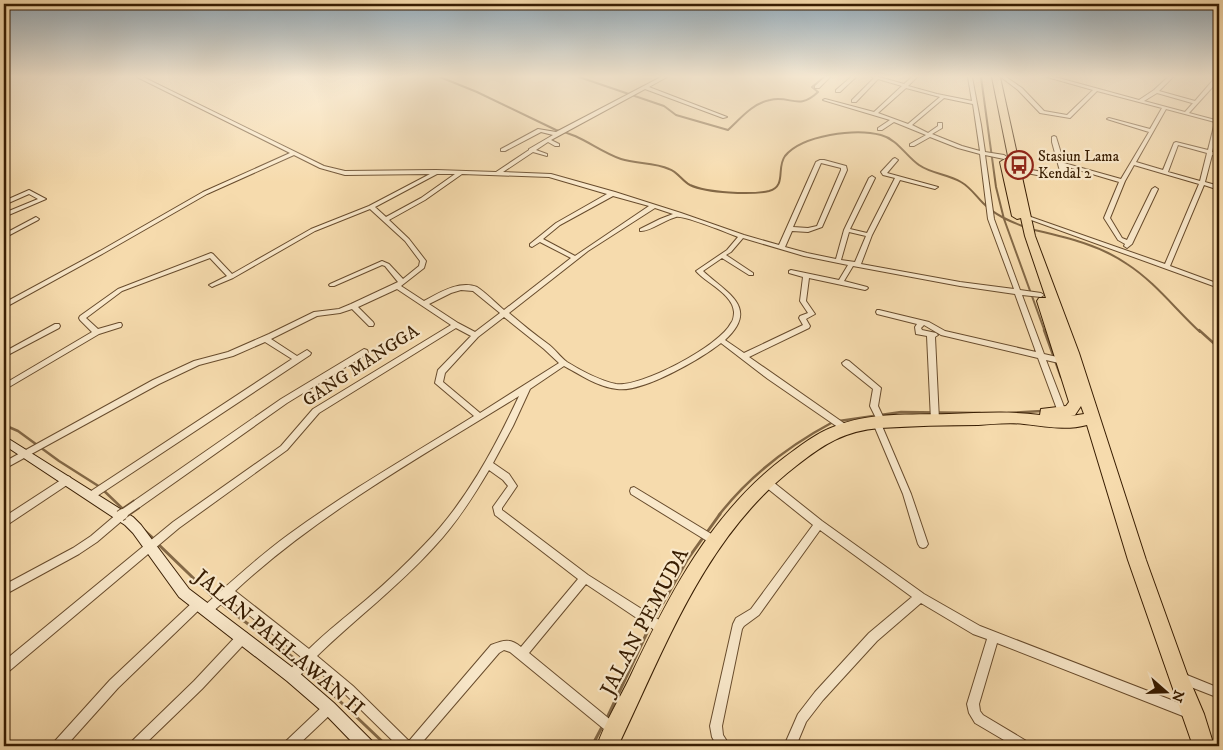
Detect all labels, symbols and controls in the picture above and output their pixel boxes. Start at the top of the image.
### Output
place label: Stasiun Lama Kendal 2 [1038,147,1120,183]
bus stop icon: Stasiun Lama Kendal 2 [1004,150,1034,180]
street label: GANG MANGGA [299,320,424,412]
street label: JALAN PEMUDA [594,543,695,702]
street label: JALAN PAHLAWAN II [187,563,369,722]
north arrow [1140,668,1190,718]
text: N [1167,688,1188,705]

